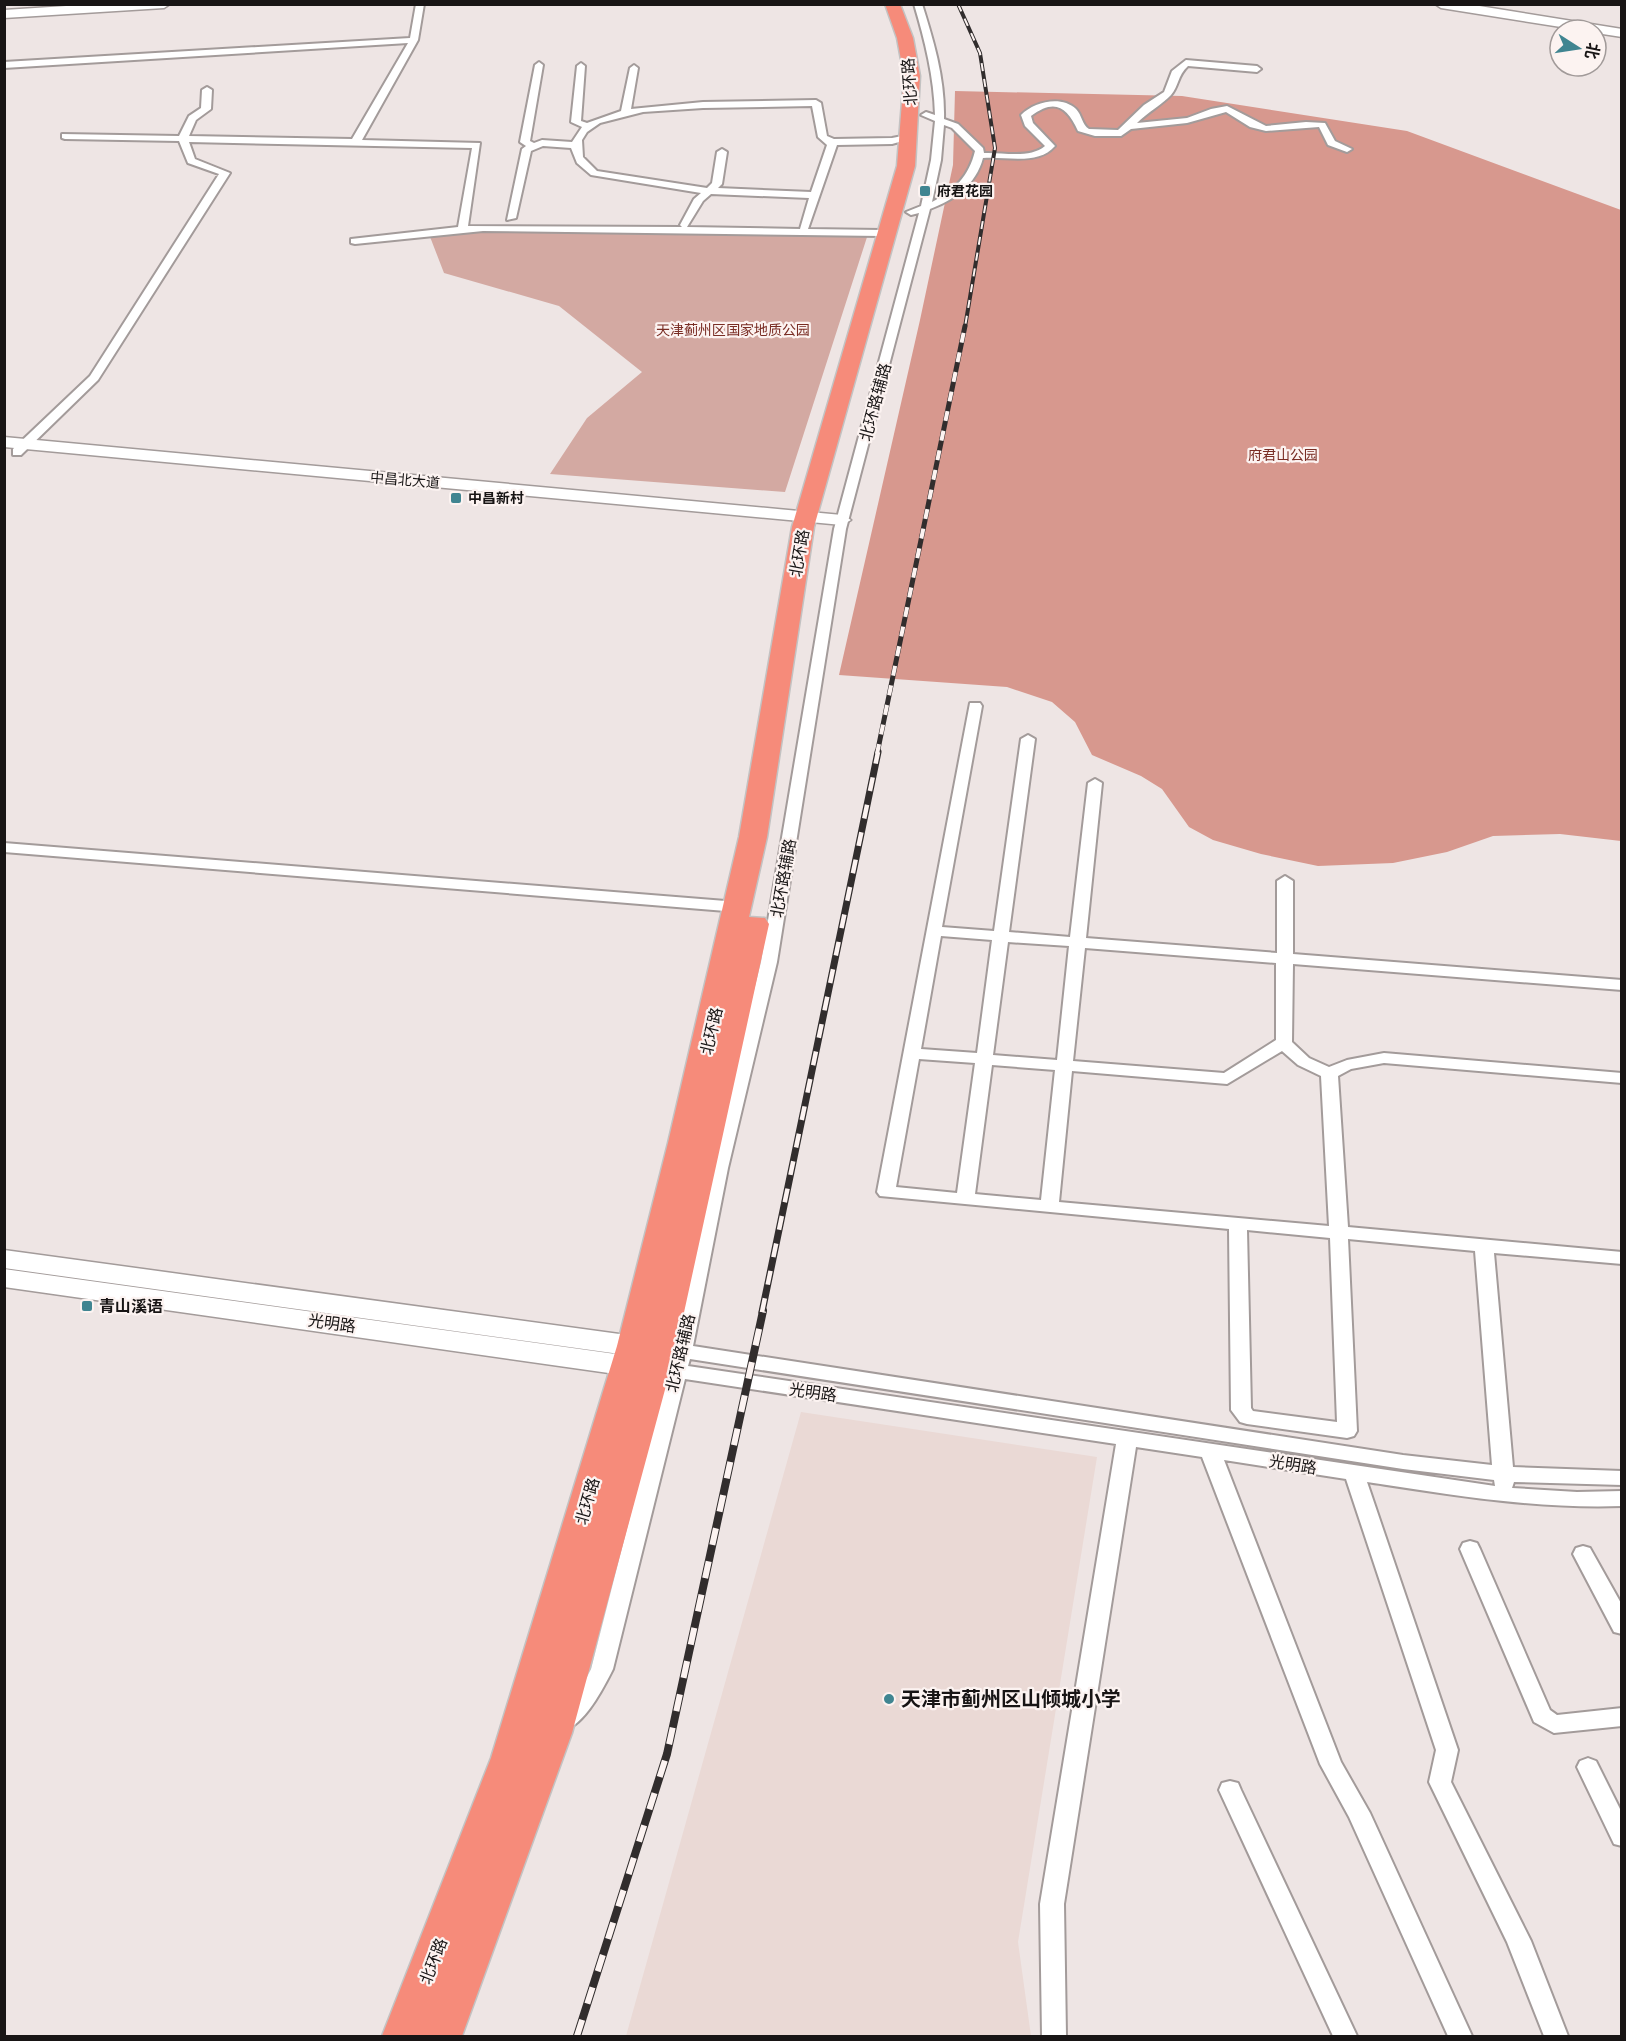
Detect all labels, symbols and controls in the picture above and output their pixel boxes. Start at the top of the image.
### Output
north arrow [1548,18,1608,78]
text: 北 [1579,41,1605,61]
street label: 北环路 [896,57,923,107]
place label: 府君花园 [937,181,993,201]
marker: 府君花园 [918,184,932,198]
park label: 天津蓟州区国家地质公园 [656,320,810,340]
street label: 北环路辅路 [854,361,897,444]
park label: 府君山公园 [1248,445,1318,465]
street label: 中昌北大道 [369,467,441,493]
place label: 中昌新村 [468,488,524,508]
marker: 中昌新村 [449,491,463,505]
street label: 北环路 [784,527,815,579]
street label: 北环路辅路 [765,837,802,919]
street label: 北环路 [695,1005,728,1057]
place label: 青山溪语 [99,1295,163,1318]
marker: 青山溪语 [80,1299,94,1313]
street label: 光明路 [307,1309,357,1338]
street label: 北环路辅路 [660,1312,701,1395]
street label: 光明路 [788,1378,838,1407]
street label: 光明路 [1267,1449,1318,1480]
street label: 北环路 [570,1475,605,1527]
place label: 天津市蓟州区山倾城小学 [901,1685,1121,1713]
marker: 天津市蓟州区山倾城小学 [882,1692,896,1706]
street label: 北环路 [414,1935,453,1988]

